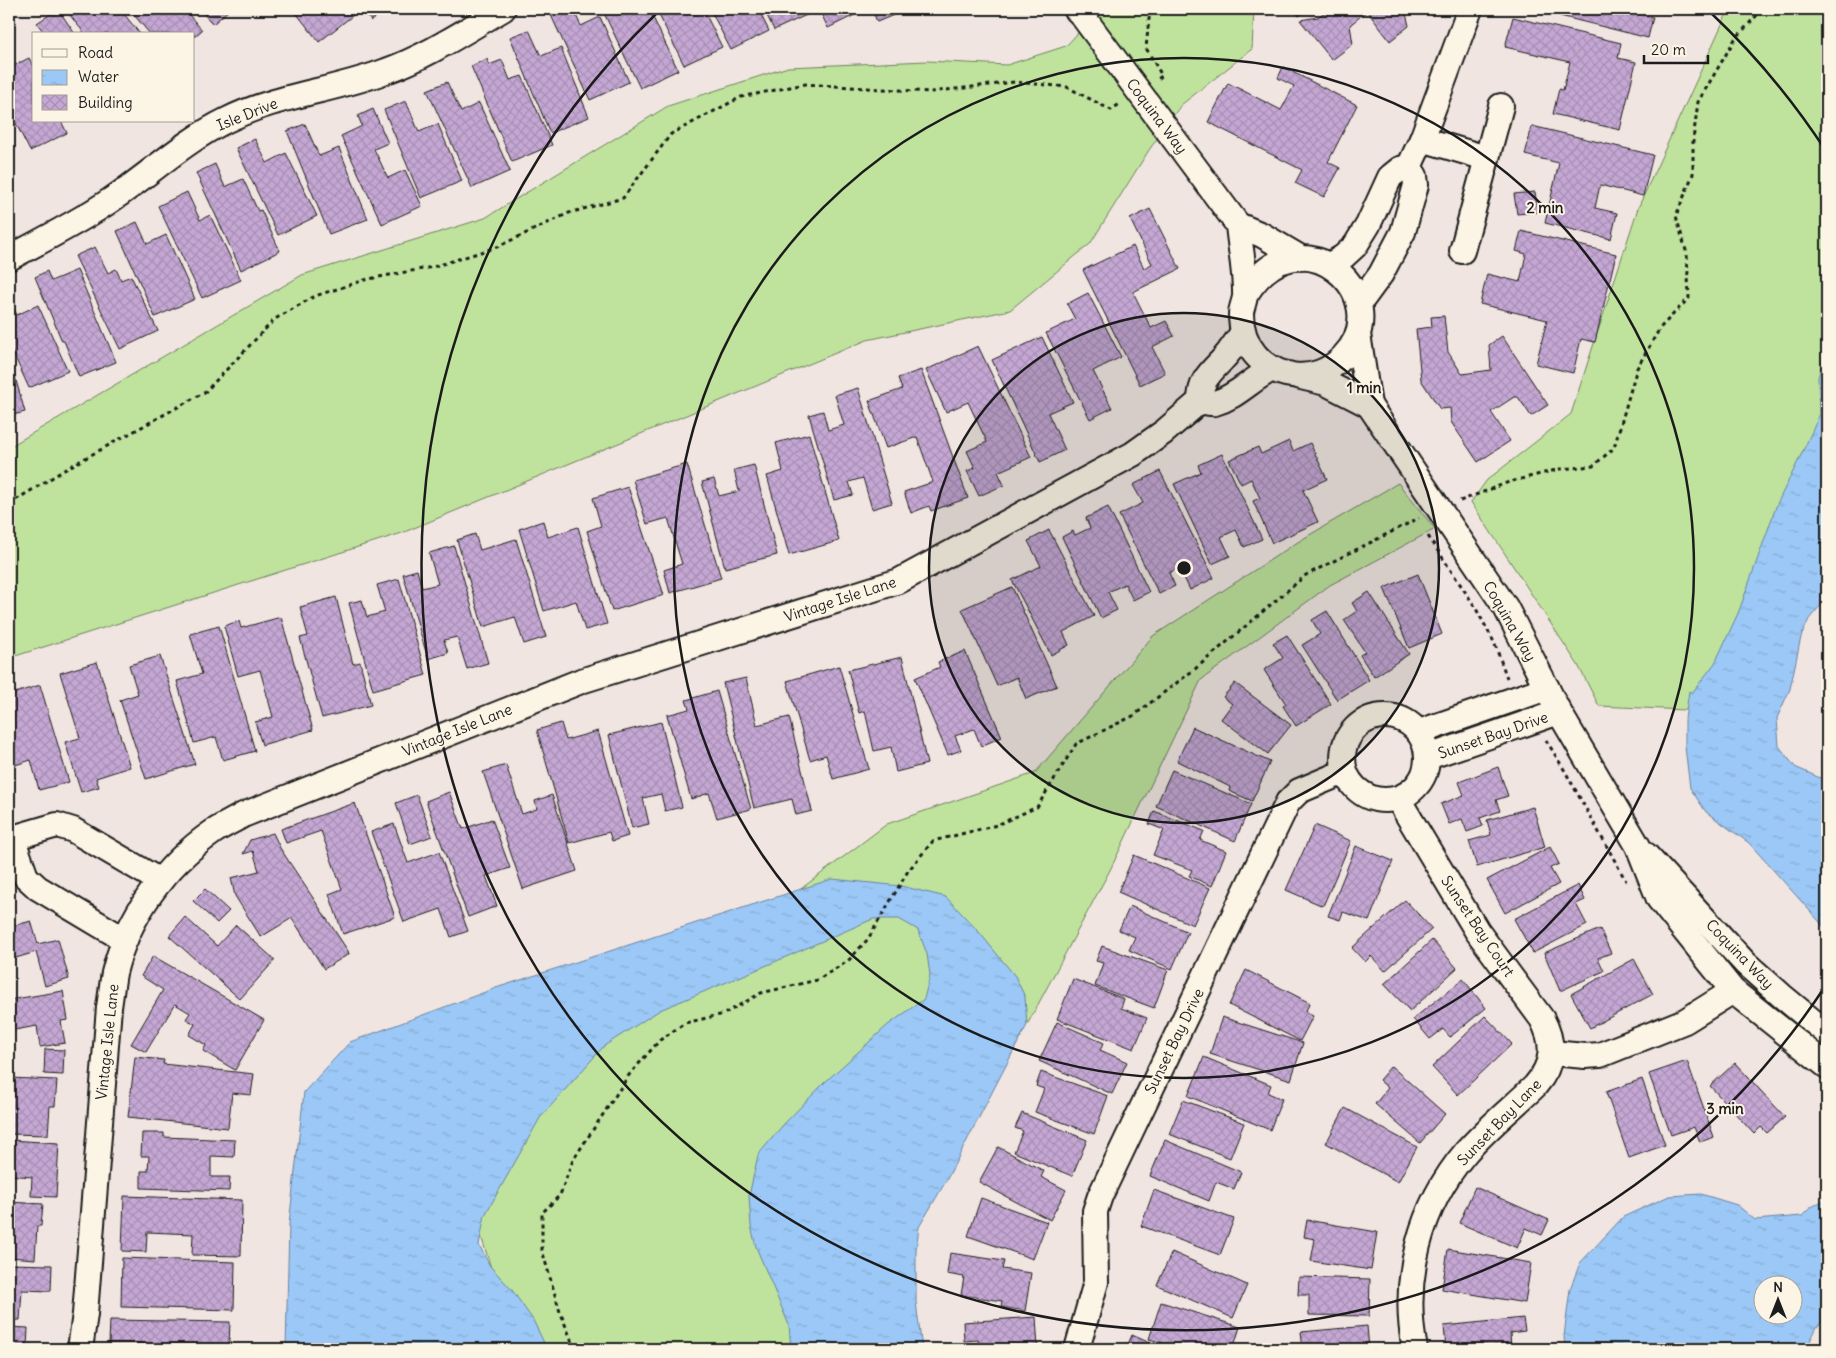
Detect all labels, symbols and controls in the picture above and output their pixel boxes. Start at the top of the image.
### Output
legend [32,32,195,122]
scale bar [1644,32,1707,64]
text: 20 m [1651,40,1686,59]
text: Road [78,43,113,62]
text: Water [78,67,119,86]
street label: Coquina Way [1122,75,1192,157]
text: Building [78,93,133,112]
street label: Isle Drive [214,93,280,135]
text: 2 min [1527,198,1564,217]
text: 1 min [1347,378,1382,397]
centre of rings [1175,559,1193,577]
street label: Vintage Isle Lane [782,572,898,626]
street label: Coquina Way [1479,577,1541,665]
street label: Vintage Isle Lane [399,699,515,761]
street label: Sunset Bay Drive [1435,707,1551,763]
street label: Sunset Bay Court [1437,872,1519,980]
street label: Coquina Way [1702,915,1778,993]
street label: Vintage Isle Lane [91,983,123,1101]
street label: Sunset Bay Drive [1140,985,1208,1097]
street label: Sunset Bay Lane [1453,1075,1545,1169]
text: 3 min [1706,1099,1744,1118]
north arrow [1754,1276,1804,1326]
text: N [1773,1278,1783,1296]

